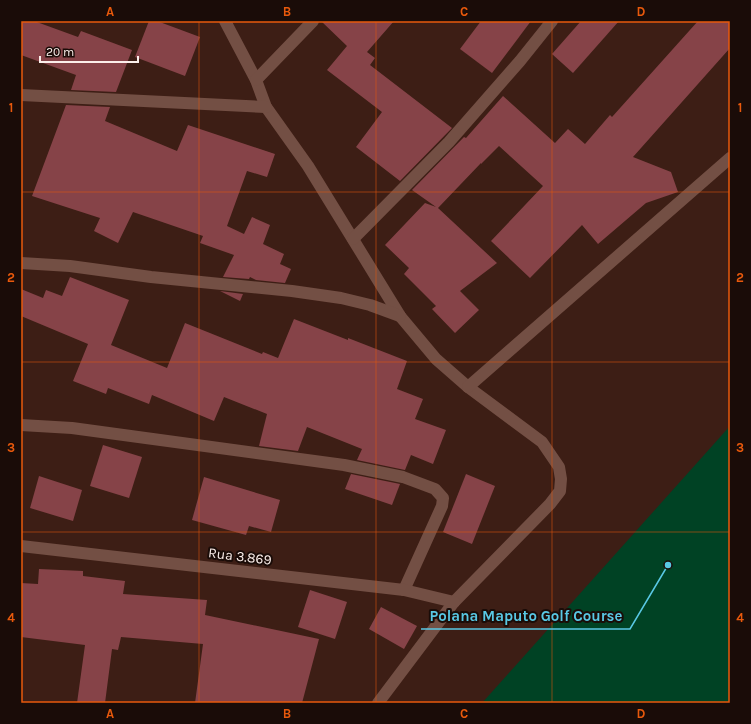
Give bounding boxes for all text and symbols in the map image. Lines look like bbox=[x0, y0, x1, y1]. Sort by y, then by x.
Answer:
text: A bbox=[106, 4, 114, 19]
text: B bbox=[283, 4, 291, 19]
text: C bbox=[460, 4, 468, 19]
text: D bbox=[637, 4, 646, 19]
scale bar bbox=[40, 38, 138, 64]
text: 20 m bbox=[46, 45, 74, 59]
text: 1 bbox=[9, 100, 13, 115]
text: 1 bbox=[738, 100, 742, 115]
text: 2 bbox=[7, 270, 15, 285]
text: 2 bbox=[736, 270, 744, 285]
text: 3 bbox=[7, 440, 15, 455]
text: 3 bbox=[736, 440, 744, 455]
street label: Rua 3.869 bbox=[207, 544, 273, 569]
callout: Polana Maputo Golf Course bbox=[421, 602, 630, 629]
text: Polana Maputo Golf Course bbox=[430, 607, 622, 625]
text: 4 bbox=[7, 610, 15, 625]
text: 4 bbox=[736, 610, 744, 625]
text: A bbox=[106, 706, 114, 721]
text: B bbox=[283, 706, 291, 721]
text: C bbox=[460, 706, 468, 721]
text: D bbox=[637, 706, 646, 721]

